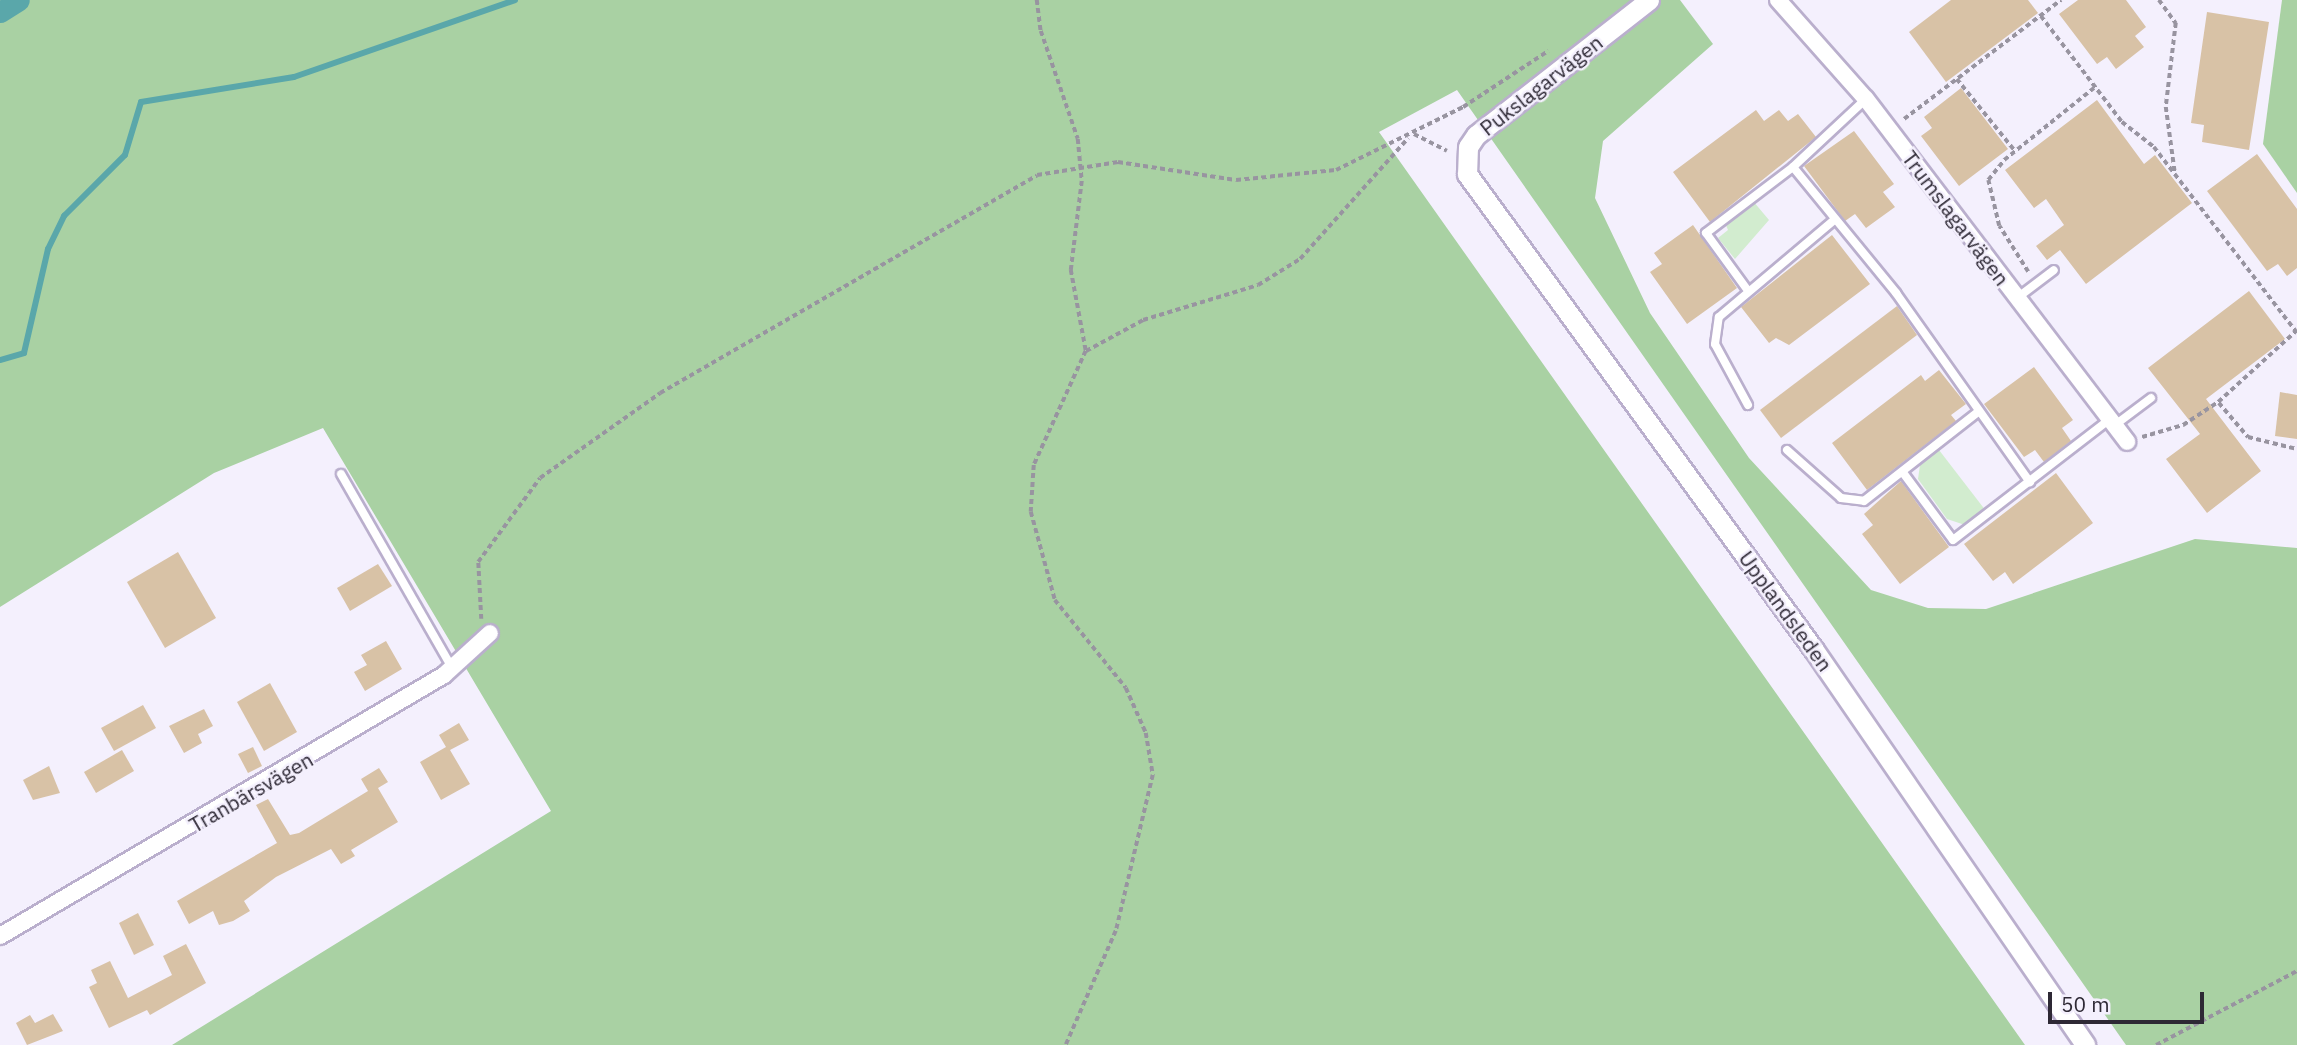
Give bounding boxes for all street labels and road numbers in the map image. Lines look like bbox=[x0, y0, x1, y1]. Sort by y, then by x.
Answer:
street label: Pukslagarvägen bbox=[1475, 29, 1607, 141]
street label: Trumslagarvägen bbox=[1897, 146, 2015, 290]
street label: Upplandsleden bbox=[1734, 546, 1838, 676]
street label: Tranbärsvägen bbox=[185, 746, 317, 838]

